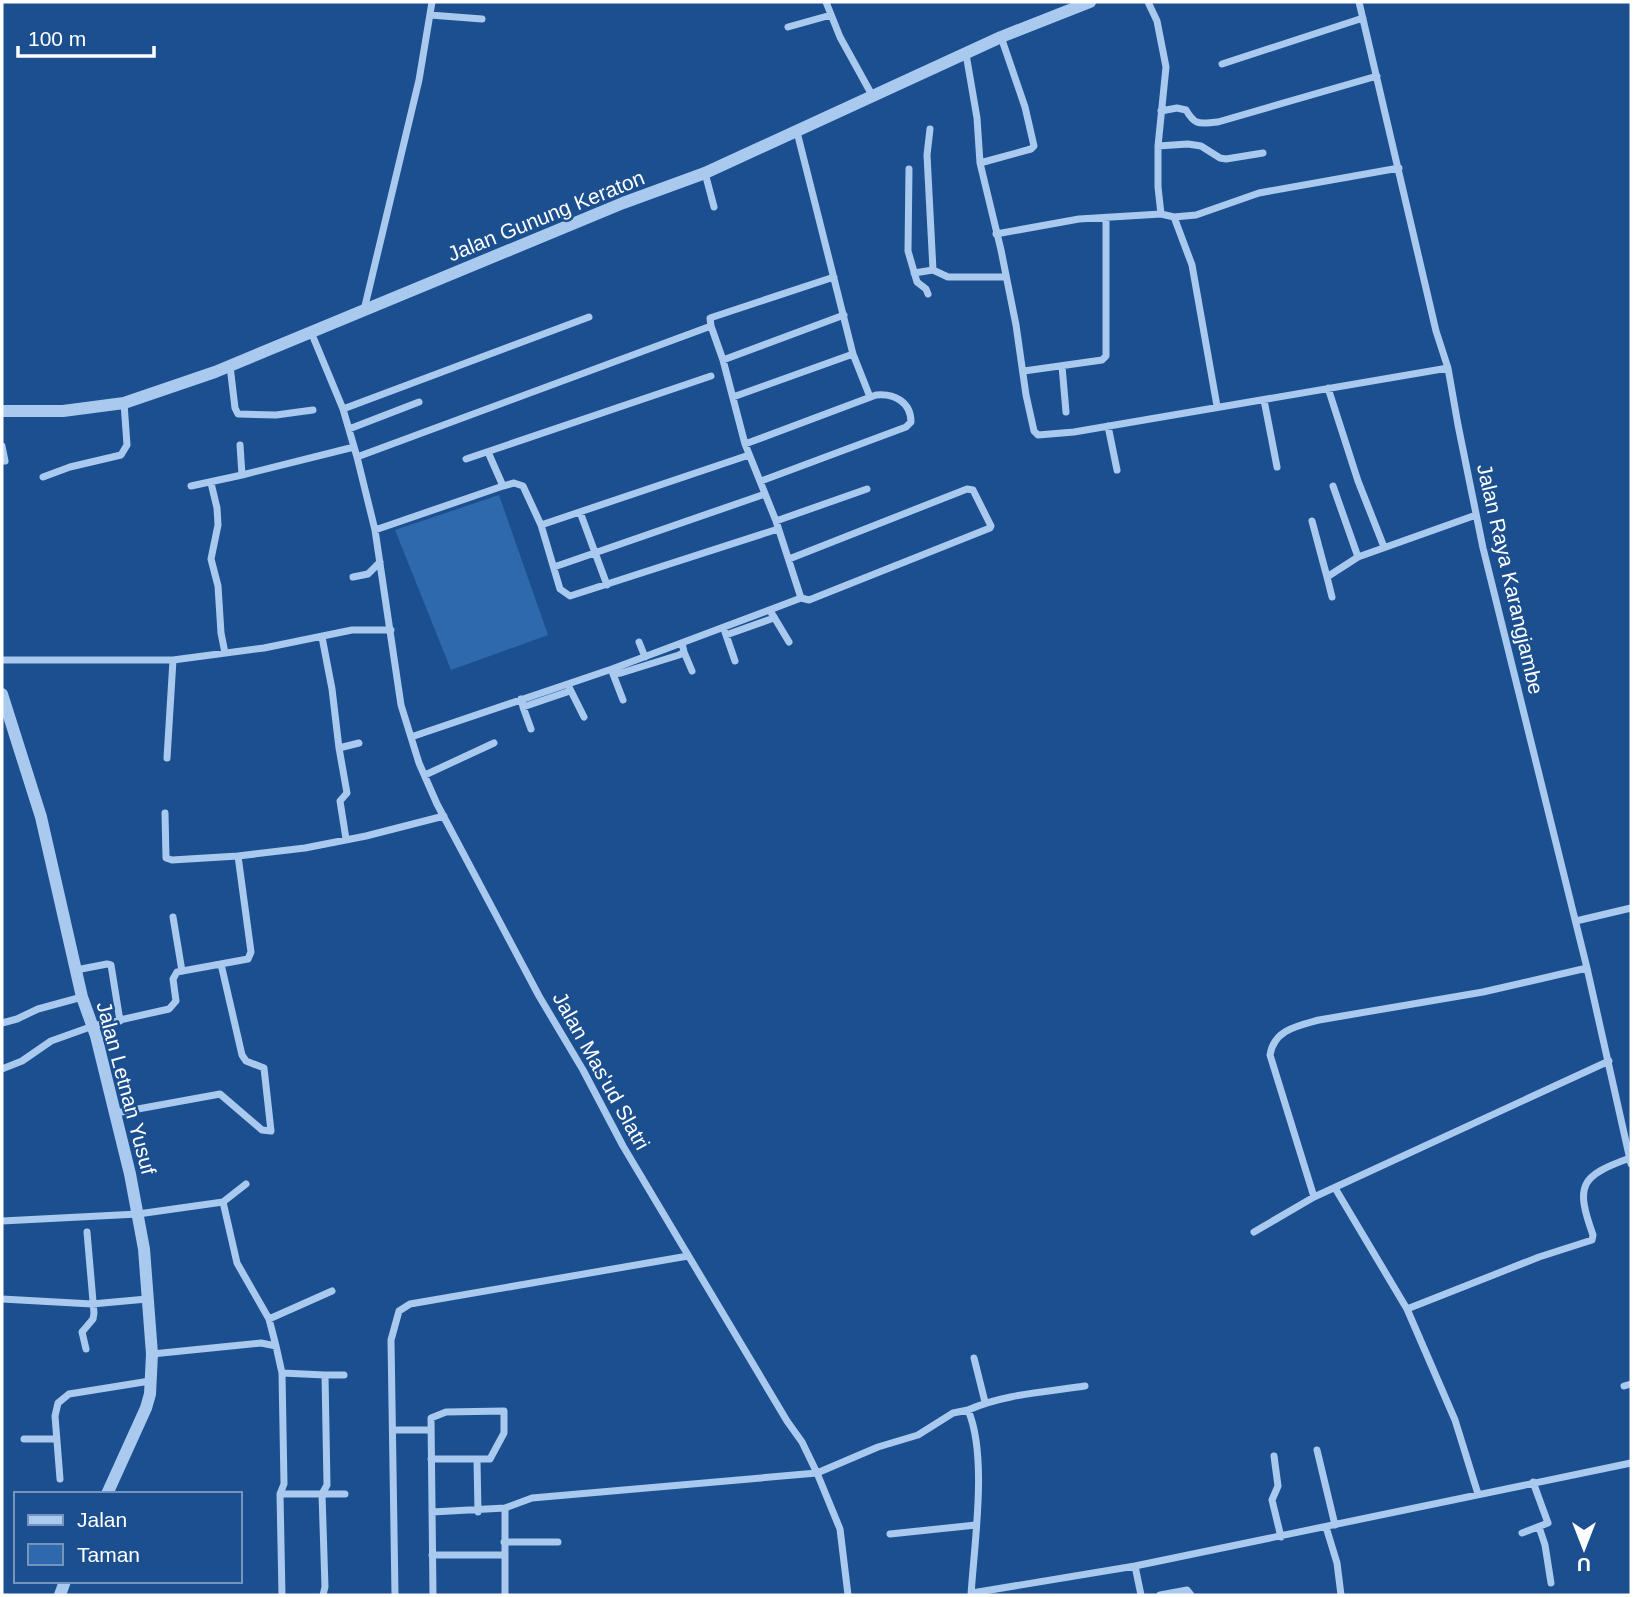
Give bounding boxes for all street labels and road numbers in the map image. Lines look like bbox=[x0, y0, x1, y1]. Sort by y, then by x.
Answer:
street label: Jalan Gunung Keraton bbox=[444, 166, 648, 266]
street label: Jalan Raya Karangjambe bbox=[1473, 461, 1548, 696]
street label: Jalan Mas'ud Slatri bbox=[549, 988, 654, 1154]
street label: Jalan Letnan Yusuf bbox=[92, 999, 161, 1177]

